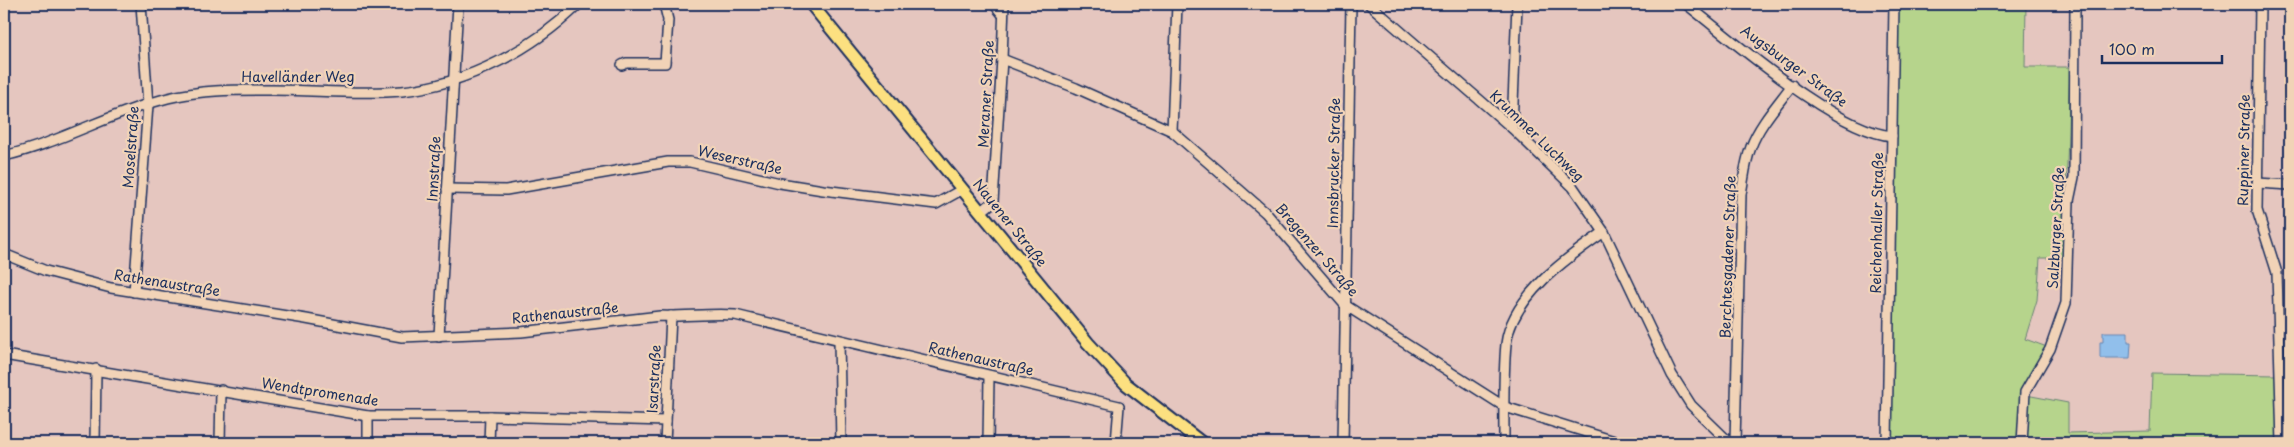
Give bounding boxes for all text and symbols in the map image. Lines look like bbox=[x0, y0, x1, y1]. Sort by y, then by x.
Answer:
street label: Augsburger Straße bbox=[1736, 20, 1852, 112]
scale bar bbox=[2102, 32, 2222, 64]
text: 100 m bbox=[2109, 37, 2155, 60]
street label: Meraner Straße bbox=[972, 40, 999, 148]
street label: Havelländer Weg bbox=[241, 66, 355, 87]
street label: Krummer Luchweg bbox=[1485, 85, 1589, 186]
street label: Ruppiner Straße bbox=[2232, 94, 2255, 206]
street label: Innsbrucker Straße bbox=[1322, 97, 1345, 229]
street label: Moselstraße bbox=[117, 105, 144, 189]
street label: Innstraße bbox=[421, 136, 446, 202]
street label: Weserstraße bbox=[696, 140, 784, 179]
street label: Reichenhaller Straße bbox=[1865, 152, 1888, 294]
street label: Salzburger Straße bbox=[2042, 166, 2069, 290]
street label: Nauener Straße bbox=[968, 174, 1052, 271]
street label: Berchtesgadener Straße bbox=[1714, 175, 1741, 339]
street label: Bregenzer Straße bbox=[1271, 199, 1364, 301]
street label: Rathenaustraße bbox=[112, 264, 222, 301]
street label: Rathenaustraße bbox=[510, 296, 619, 329]
street label: Rathenaustraße bbox=[926, 336, 1036, 381]
street label: Isarstraße bbox=[641, 344, 666, 414]
street label: Wendtpromenade bbox=[260, 372, 380, 411]

